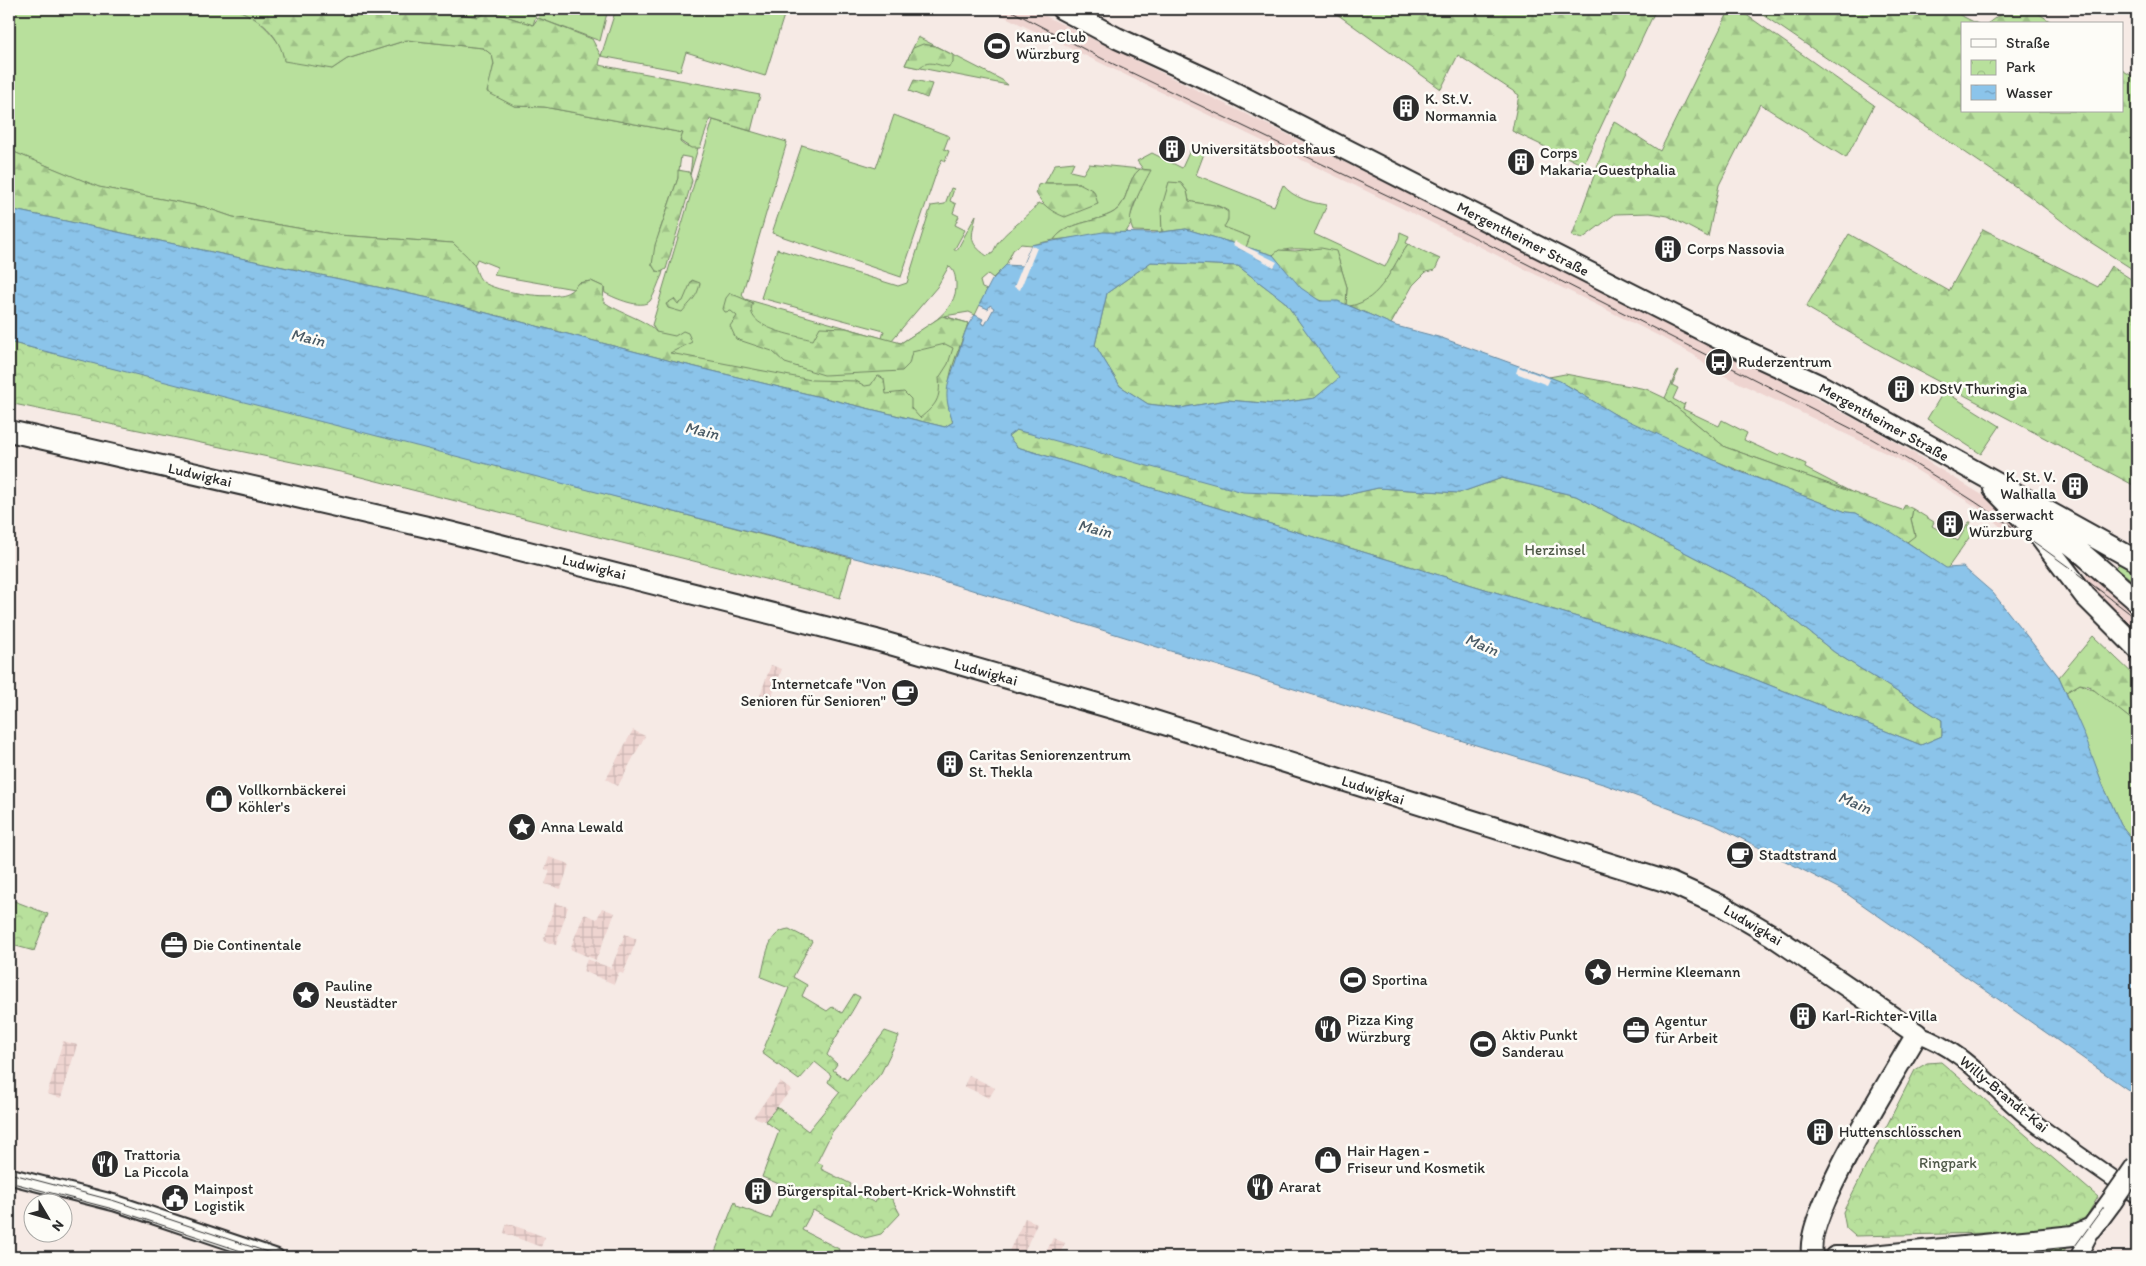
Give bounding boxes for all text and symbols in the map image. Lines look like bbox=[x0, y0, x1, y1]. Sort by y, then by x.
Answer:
legend bbox=[1961, 22, 2124, 112]
place label: Kanu-Club Würzburg bbox=[1016, 28, 1086, 63]
sports icon: Kanu-Club Würzburg bbox=[982, 31, 1012, 61]
text: Straße bbox=[2006, 34, 2050, 52]
text: Park bbox=[2006, 58, 2036, 76]
text: Wasser bbox=[2006, 84, 2053, 102]
place label: K. St.V. Normannia bbox=[1425, 90, 1497, 125]
building icon: K. St.V. Normannia bbox=[1391, 93, 1421, 123]
building icon: Universitätsbootshaus bbox=[1157, 134, 1187, 164]
place label: Universitätsbootshaus bbox=[1191, 140, 1336, 158]
place label: Corps Makaria-Guestphalia bbox=[1540, 144, 1676, 179]
building icon: Corps Makaria-Guestphalia bbox=[1506, 147, 1536, 177]
street label: Mergentheimer Straße bbox=[1454, 198, 1592, 280]
building icon: Corps Nassovia bbox=[1653, 234, 1683, 264]
place label: Corps Nassovia bbox=[1687, 240, 1785, 258]
water label: Main bbox=[289, 324, 327, 351]
bus stop icon: Ruderzentrum bbox=[1704, 347, 1734, 377]
place label: Ruderzentrum bbox=[1738, 353, 1832, 371]
building icon: KDStV Thuringia bbox=[1886, 374, 1916, 404]
street label: Mergentheimer Straße bbox=[1816, 379, 1952, 465]
place label: KDStV Thuringia bbox=[1920, 380, 2027, 398]
water label: Main bbox=[683, 417, 721, 444]
street label: Ludwigkai bbox=[166, 459, 234, 491]
place label: K. St. V. Walhalla bbox=[2000, 468, 2056, 503]
building icon: K. St. V. Walhalla bbox=[2060, 471, 2090, 501]
place label: Wasserwacht Würzburg bbox=[1969, 506, 2054, 541]
building icon: Wasserwacht Würzburg bbox=[1935, 509, 1965, 539]
water label: Main bbox=[1076, 515, 1114, 542]
park label: Herzinsel bbox=[1525, 541, 1586, 559]
street label: Ludwigkai bbox=[560, 550, 628, 584]
water label: Main bbox=[1462, 629, 1501, 660]
street label: Ludwigkai bbox=[952, 654, 1020, 690]
place label: Internetcafe "Von Senioren für Senioren" bbox=[741, 675, 886, 710]
cafe icon: Internetcafe "Von Senioren für Senioren" bbox=[890, 678, 920, 708]
place label: Caritas Seniorenzentrum St. Thekla bbox=[969, 746, 1131, 781]
building icon: Caritas Seniorenzentrum St. Thekla bbox=[935, 749, 965, 779]
street label: Ludwigkai bbox=[1339, 771, 1407, 809]
place label: Vollkornbäckerei Köhler's bbox=[238, 781, 346, 816]
shop icon: Vollkornbäckerei Köhler's bbox=[204, 784, 234, 814]
water label: Main bbox=[1835, 787, 1874, 818]
place icon: Anna Lewald bbox=[507, 812, 537, 842]
place label: Anna Lewald bbox=[541, 818, 623, 836]
cafe icon: Stadtstrand bbox=[1725, 840, 1755, 870]
place label: Stadtstrand bbox=[1759, 846, 1837, 864]
street label: Ludwigkai bbox=[1720, 901, 1786, 949]
office icon: Die Continentale bbox=[159, 930, 189, 960]
place label: Die Continentale bbox=[193, 936, 301, 954]
place icon: Hermine Kleemann bbox=[1583, 957, 1613, 987]
place label: Hermine Kleemann bbox=[1617, 963, 1741, 981]
sports icon: Sportina bbox=[1338, 965, 1368, 995]
place label: Sportina bbox=[1372, 971, 1428, 989]
place label: Pauline Neustädter bbox=[325, 977, 398, 1012]
place icon: Pauline Neustädter bbox=[291, 980, 321, 1010]
building icon: Karl-Richter-Villa bbox=[1788, 1001, 1818, 1031]
place label: Karl-Richter-Villa bbox=[1822, 1007, 1938, 1025]
place label: Pizza King Würzburg bbox=[1347, 1011, 1414, 1046]
place label: Agentur für Arbeit bbox=[1655, 1012, 1718, 1047]
restaurant icon: Pizza King Würzburg bbox=[1313, 1014, 1343, 1044]
office icon: Agentur für Arbeit bbox=[1621, 1015, 1651, 1045]
place label: Aktiv Punkt Sanderau bbox=[1502, 1026, 1578, 1061]
sports icon: Aktiv Punkt Sanderau bbox=[1468, 1029, 1498, 1059]
street label: Willy-Brandt-Kai bbox=[1956, 1052, 2052, 1136]
building icon: Huttenschlösschen bbox=[1805, 1117, 1835, 1147]
place label: Huttenschlösschen bbox=[1839, 1123, 1962, 1141]
place label: Hair Hagen - Friseur und Kosmetik bbox=[1347, 1142, 1485, 1177]
shop icon: Hair Hagen - Friseur und Kosmetik bbox=[1313, 1145, 1343, 1175]
place label: Trattoria La Piccola bbox=[124, 1146, 189, 1181]
restaurant icon: Trattoria La Piccola bbox=[90, 1149, 120, 1179]
park label: Ringpark bbox=[1919, 1154, 1977, 1172]
restaurant icon: Ararat bbox=[1245, 1172, 1275, 1202]
building icon: Bürgerspital-Robert-Krick-Wohnstift bbox=[743, 1176, 773, 1206]
place label: Ararat bbox=[1279, 1178, 1321, 1196]
place label: Mainpost Logistik bbox=[194, 1180, 254, 1215]
place label: Bürgerspital-Robert-Krick-Wohnstift bbox=[777, 1182, 1016, 1200]
public building icon: Mainpost Logistik bbox=[160, 1183, 190, 1213]
north arrow bbox=[22, 1194, 72, 1244]
text: N bbox=[48, 1217, 67, 1235]

